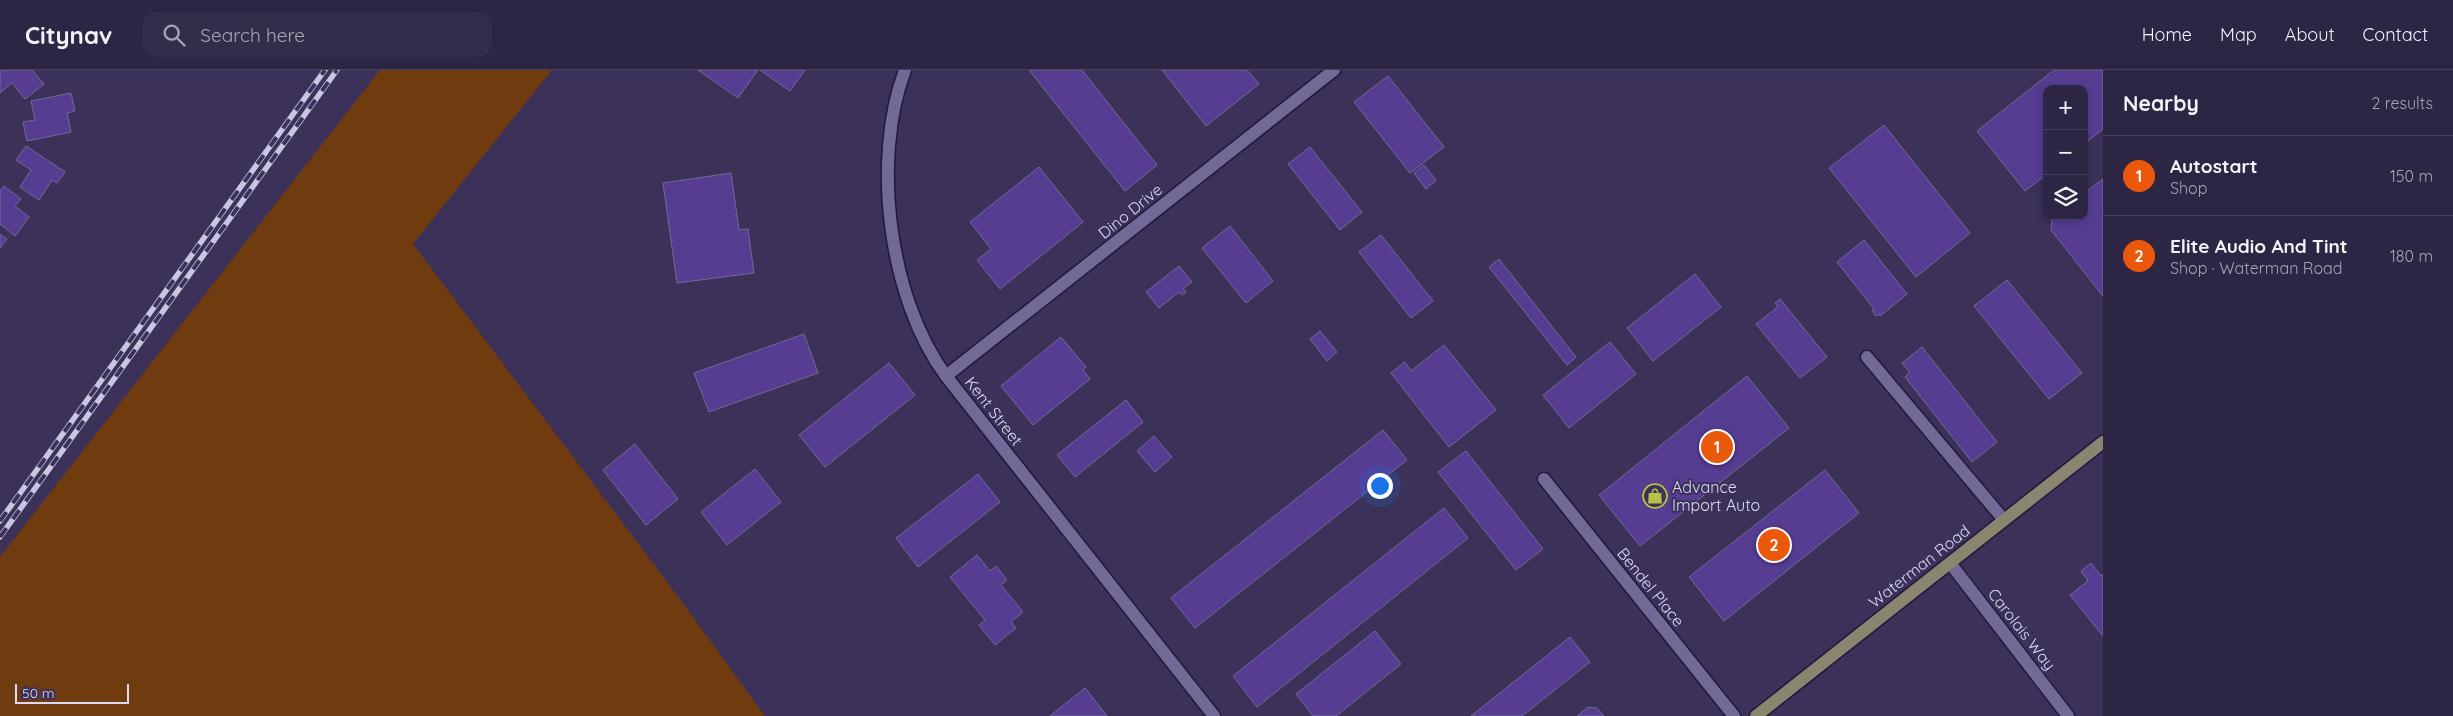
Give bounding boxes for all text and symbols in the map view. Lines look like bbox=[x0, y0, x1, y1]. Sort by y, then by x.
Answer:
search box bbox=[142, 12, 492, 57]
text: Citynav bbox=[25, 20, 112, 50]
icon: search bbox=[160, 21, 188, 49]
text: Search here bbox=[200, 23, 305, 47]
text: Home bbox=[2142, 23, 2192, 46]
text: Map bbox=[2220, 23, 2257, 46]
text: About bbox=[2285, 23, 2335, 46]
text: Contact bbox=[2363, 23, 2428, 46]
map controls bbox=[2043, 85, 2088, 220]
button: + bbox=[2043, 85, 2088, 130]
text: Nearby bbox=[2123, 90, 2199, 116]
text: 2 results bbox=[2371, 93, 2433, 113]
button: − bbox=[2043, 130, 2088, 175]
text: Autostart bbox=[2170, 154, 2258, 178]
text: 1 bbox=[2136, 166, 2142, 186]
text: 150 m bbox=[2390, 166, 2433, 186]
button: layers bbox=[2043, 175, 2088, 220]
text: Shop bbox=[2170, 178, 2207, 198]
street label: Dino Drive bbox=[1094, 179, 1166, 243]
text: Elite Audio And Tint bbox=[2170, 234, 2348, 258]
text: 2 bbox=[2134, 246, 2144, 266]
text: 180 m bbox=[2390, 246, 2433, 266]
text: Shop · Waterman Road bbox=[2170, 258, 2342, 278]
street label: Kent Street bbox=[961, 372, 1027, 450]
pin: 1 bbox=[1701, 428, 1733, 466]
your location bbox=[1367, 473, 1393, 499]
place label: Advance Import Auto bbox=[1672, 477, 1760, 515]
shop icon: Advance Import Auto bbox=[1642, 483, 1668, 509]
street label: Waterman Road bbox=[1864, 520, 1974, 612]
pin: 2 bbox=[1758, 526, 1790, 564]
street label: Bendel Place bbox=[1613, 544, 1689, 630]
street label: Carolais Way bbox=[1984, 584, 2060, 674]
scale bar bbox=[15, 681, 129, 704]
text: 50 m bbox=[22, 684, 55, 702]

